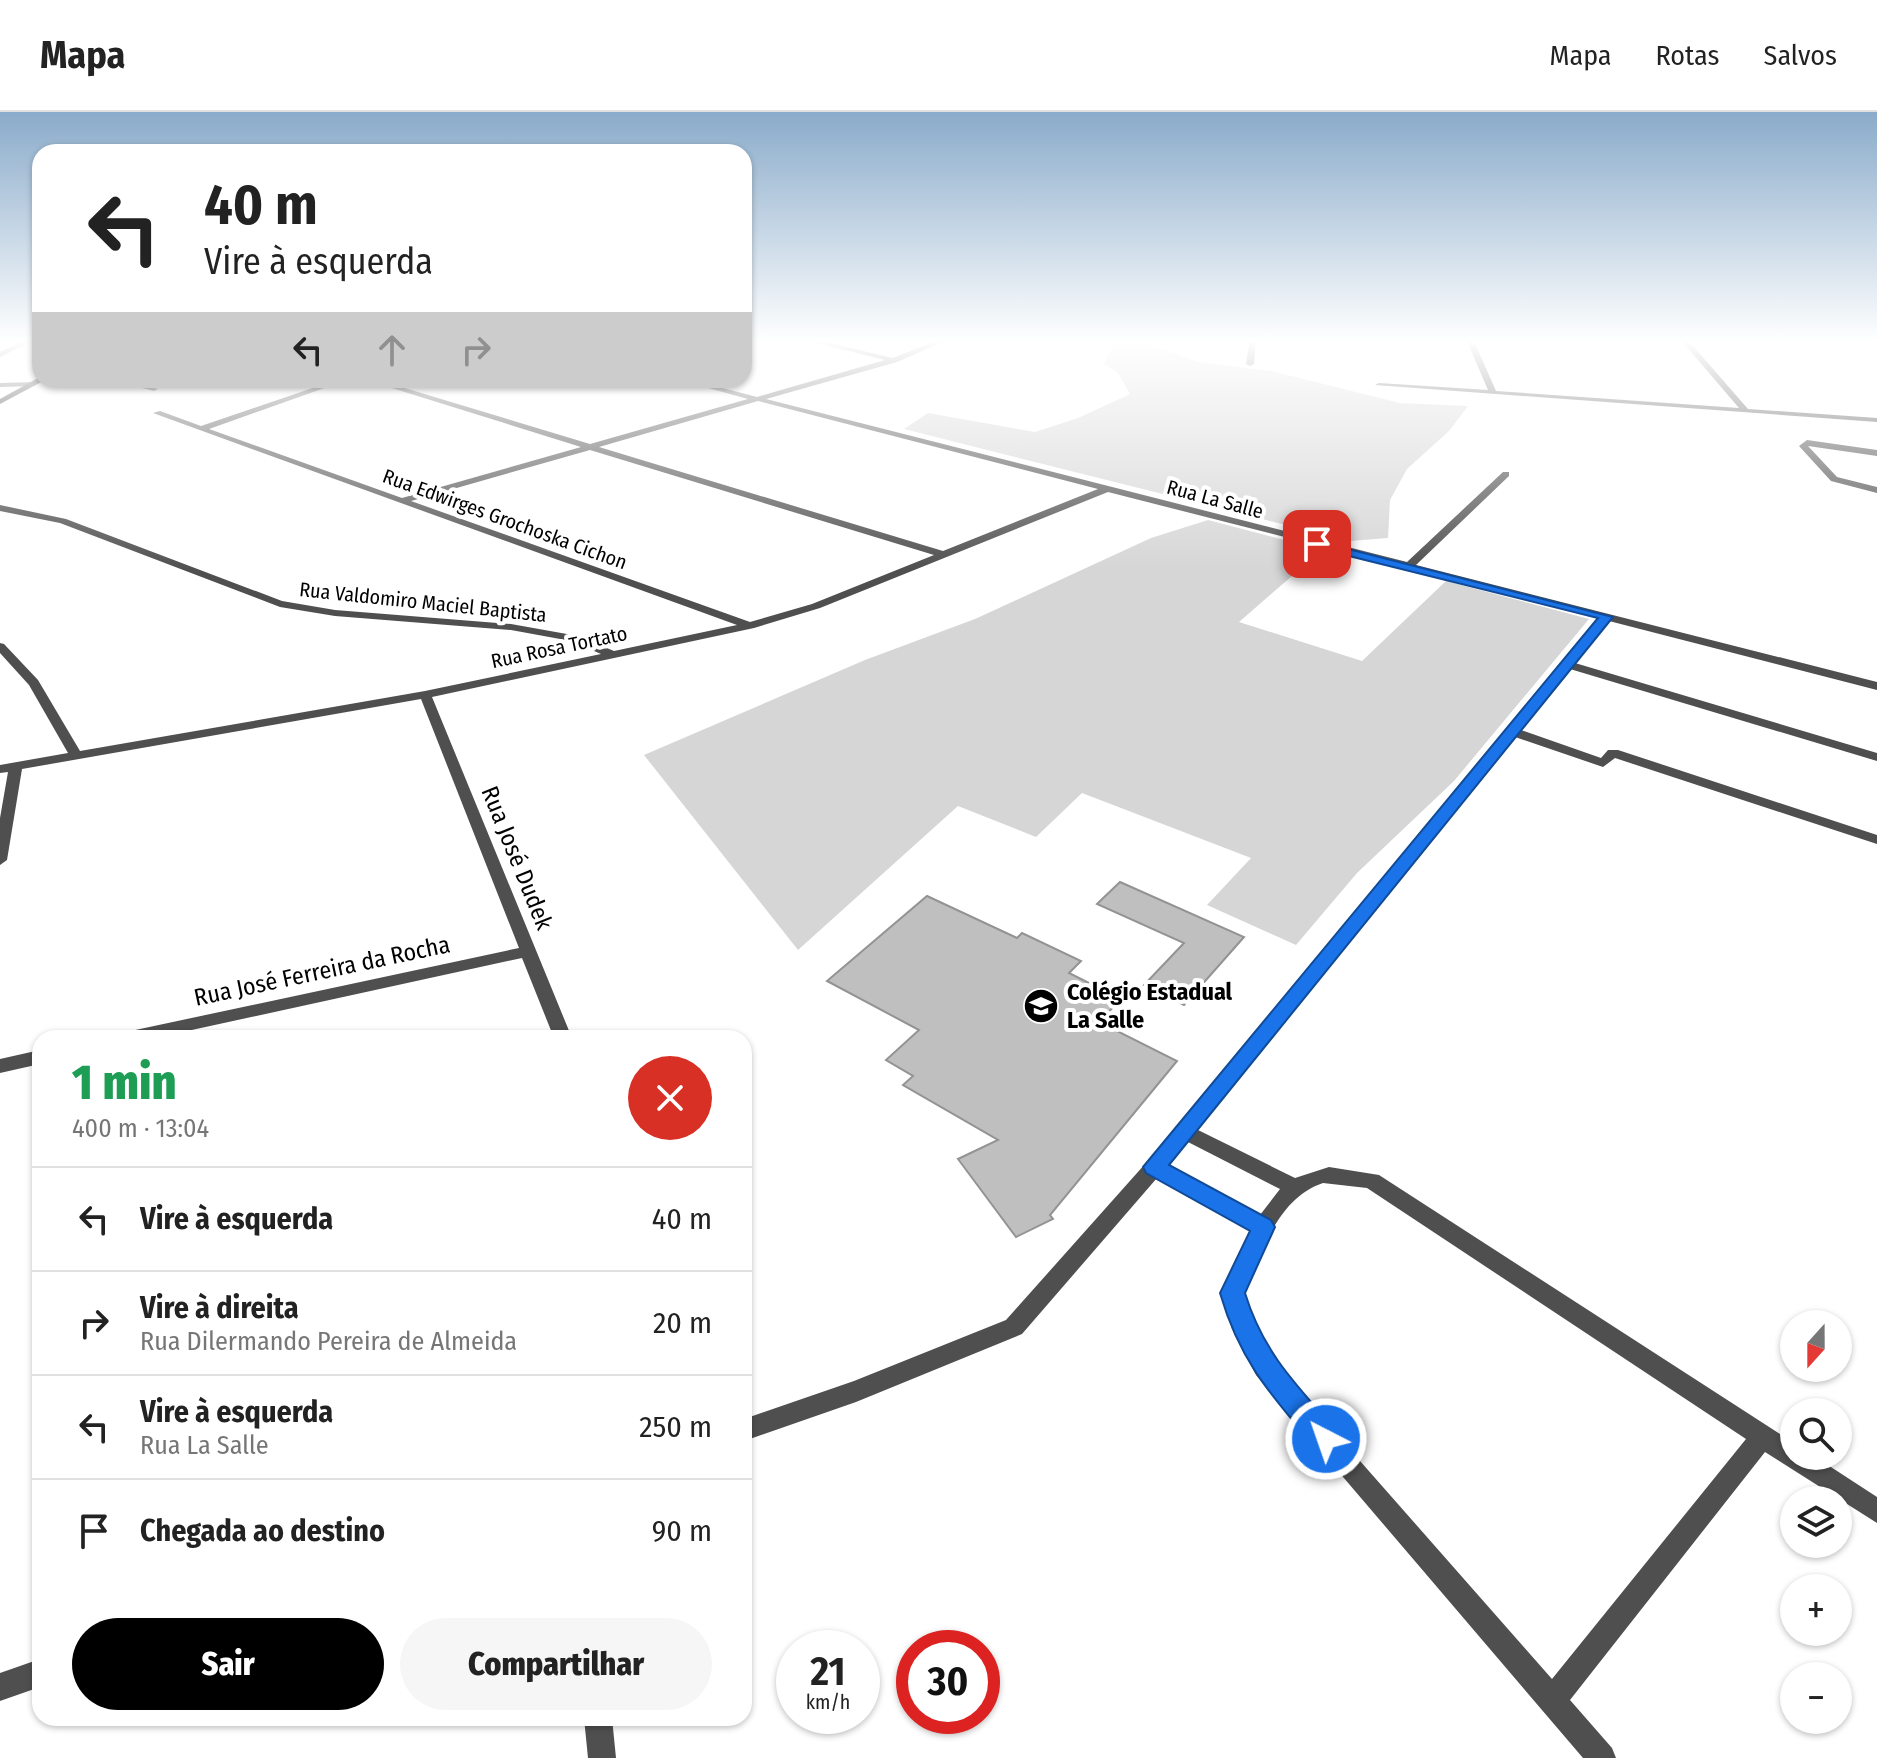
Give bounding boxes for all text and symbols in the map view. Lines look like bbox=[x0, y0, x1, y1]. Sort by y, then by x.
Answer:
text: Mapa bbox=[40, 32, 125, 78]
text: Mapa bbox=[1550, 39, 1612, 72]
text: Rotas bbox=[1656, 39, 1720, 72]
text: Salvos bbox=[1764, 39, 1837, 72]
text: 40 m bbox=[204, 172, 318, 239]
icon: left bbox=[72, 176, 176, 280]
text: Vire à esquerda bbox=[204, 240, 433, 284]
icon: left bbox=[286, 328, 330, 372]
icon: ahead bbox=[370, 328, 414, 372]
icon: right bbox=[454, 328, 498, 372]
street label: Rua Edwirges Grochoska Cichon bbox=[380, 464, 630, 574]
street label: Rua La Salle bbox=[1164, 475, 1266, 523]
pin bbox=[1283, 510, 1351, 578]
icon: arrive bbox=[1295, 522, 1339, 566]
street label: Rua Valdomiro Maciel Baptista bbox=[298, 577, 548, 627]
street label: Rua Rosa Tortato bbox=[489, 621, 629, 673]
street label: Rua José Dudek bbox=[475, 782, 559, 935]
street label: Rua José Ferreira da Rocha bbox=[192, 930, 452, 1012]
place label: Colégio Estadual La Salle bbox=[1067, 978, 1233, 1034]
school or university icon: Colégio Estadual La Salle bbox=[1022, 987, 1060, 1025]
text: 1 min bbox=[72, 1054, 176, 1112]
button: close bbox=[628, 1056, 712, 1140]
text: 400 m · 13:04 bbox=[72, 1113, 209, 1144]
icon: left bbox=[72, 1197, 116, 1241]
text: Vire à esquerda bbox=[140, 1201, 333, 1237]
text: 40 m bbox=[652, 1201, 712, 1237]
text: Vire à direita bbox=[140, 1290, 299, 1326]
icon: right bbox=[72, 1301, 116, 1345]
text: 20 m bbox=[653, 1305, 712, 1341]
north arrow bbox=[1780, 1310, 1852, 1382]
map controls bbox=[1780, 1310, 1852, 1734]
text: Rua Dilermando Pereira de Almeida bbox=[140, 1326, 517, 1357]
text: Vire à esquerda bbox=[140, 1394, 333, 1430]
position arrow bbox=[1284, 1397, 1368, 1481]
button: search bbox=[1780, 1398, 1852, 1470]
icon: left bbox=[72, 1405, 116, 1449]
text: 250 m bbox=[639, 1409, 712, 1445]
text: Rua La Salle bbox=[140, 1430, 269, 1461]
button: layers bbox=[1780, 1486, 1852, 1558]
icon: arrive bbox=[72, 1509, 116, 1553]
text: Chegada ao destino bbox=[140, 1513, 385, 1549]
text: 90 m bbox=[652, 1513, 712, 1549]
button: + bbox=[1780, 1574, 1852, 1646]
button: Sair bbox=[72, 1618, 384, 1710]
button: Compartilhar bbox=[400, 1618, 712, 1710]
speed limit sign: 30 bbox=[896, 1630, 1000, 1734]
text: 21 bbox=[811, 1648, 845, 1696]
button: − bbox=[1780, 1662, 1852, 1734]
text: km/h bbox=[806, 1690, 850, 1714]

